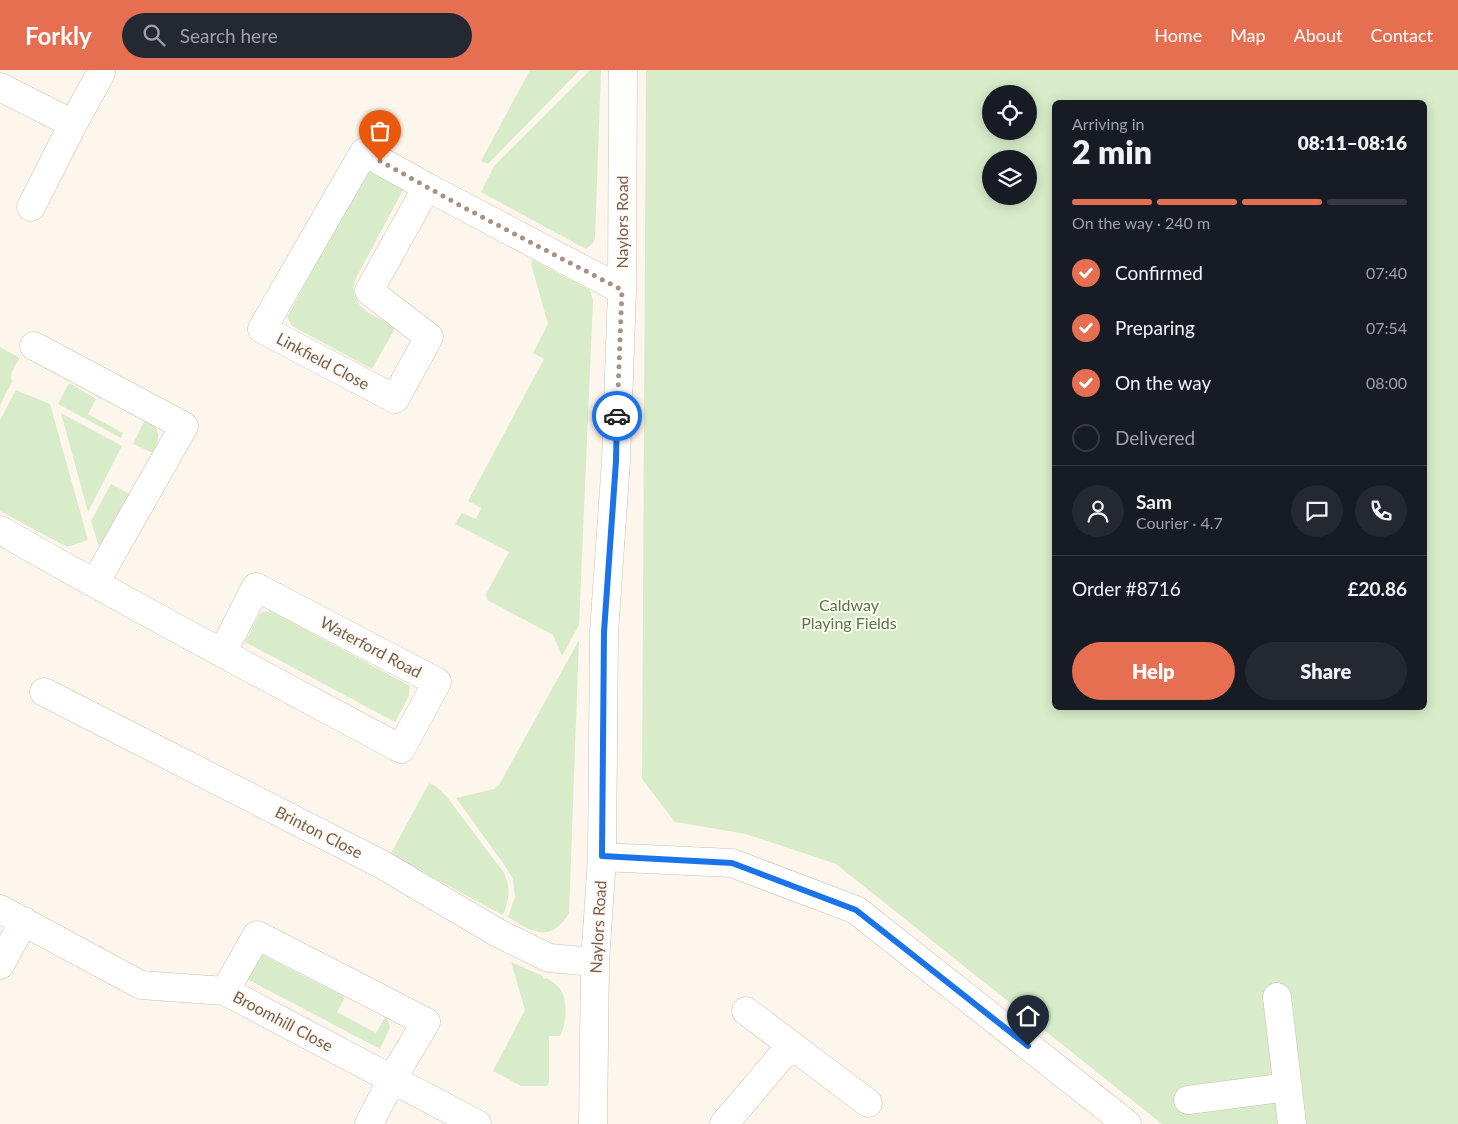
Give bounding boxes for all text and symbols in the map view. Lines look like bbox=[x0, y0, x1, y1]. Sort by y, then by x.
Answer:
search box bbox=[122, 13, 472, 58]
text: Forkly bbox=[25, 21, 92, 50]
icon: search bbox=[140, 21, 168, 49]
text: Search here bbox=[180, 24, 278, 47]
text: Home bbox=[1154, 24, 1202, 46]
text: Map bbox=[1230, 24, 1266, 46]
text: About bbox=[1294, 24, 1343, 46]
text: Contact bbox=[1371, 24, 1433, 46]
map controls bbox=[982, 85, 1037, 205]
button: locate bbox=[982, 85, 1037, 140]
pin bbox=[359, 110, 401, 161]
text: Arriving in bbox=[1072, 114, 1145, 133]
icon: bag bbox=[366, 117, 394, 145]
text: 08:11–08:16 bbox=[1298, 131, 1407, 154]
text: 2 min bbox=[1072, 132, 1152, 171]
button: layers bbox=[982, 150, 1037, 205]
street label: Naylors Road bbox=[612, 175, 631, 269]
text: On the way · 240 m bbox=[1072, 213, 1210, 232]
icon: check bbox=[1072, 259, 1100, 287]
text: Confirmed bbox=[1115, 261, 1203, 284]
text: 07:40 bbox=[1366, 263, 1407, 282]
icon: check bbox=[1072, 314, 1100, 342]
text: Preparing bbox=[1115, 316, 1195, 339]
text: 07:54 bbox=[1366, 318, 1407, 337]
street label: Linkfield Close bbox=[274, 328, 373, 393]
icon: check bbox=[1072, 369, 1100, 397]
text: On the way bbox=[1115, 371, 1211, 394]
text: 08:00 bbox=[1366, 373, 1407, 392]
courier bbox=[592, 391, 642, 441]
icon: car bbox=[603, 402, 631, 430]
text: Delivered bbox=[1115, 426, 1195, 449]
button: person bbox=[1072, 485, 1124, 537]
button: chat bbox=[1291, 485, 1343, 537]
button: phone bbox=[1355, 485, 1407, 537]
text: Sam bbox=[1136, 490, 1172, 513]
text: Courier · 4.7 bbox=[1136, 513, 1223, 532]
text: Order #8716 bbox=[1072, 577, 1181, 600]
text: £20.86 bbox=[1347, 577, 1407, 600]
park label: Caldway Playing Fields bbox=[801, 595, 897, 632]
street label: Waterford Road bbox=[317, 612, 425, 681]
button: Help bbox=[1072, 642, 1235, 700]
button: Share bbox=[1245, 642, 1407, 700]
street label: Brinton Close bbox=[272, 801, 366, 862]
street label: Naylors Road bbox=[586, 880, 609, 974]
street label: Broomhill Close bbox=[230, 986, 336, 1055]
pin bbox=[1007, 995, 1049, 1046]
icon: home bbox=[1014, 1002, 1042, 1030]

